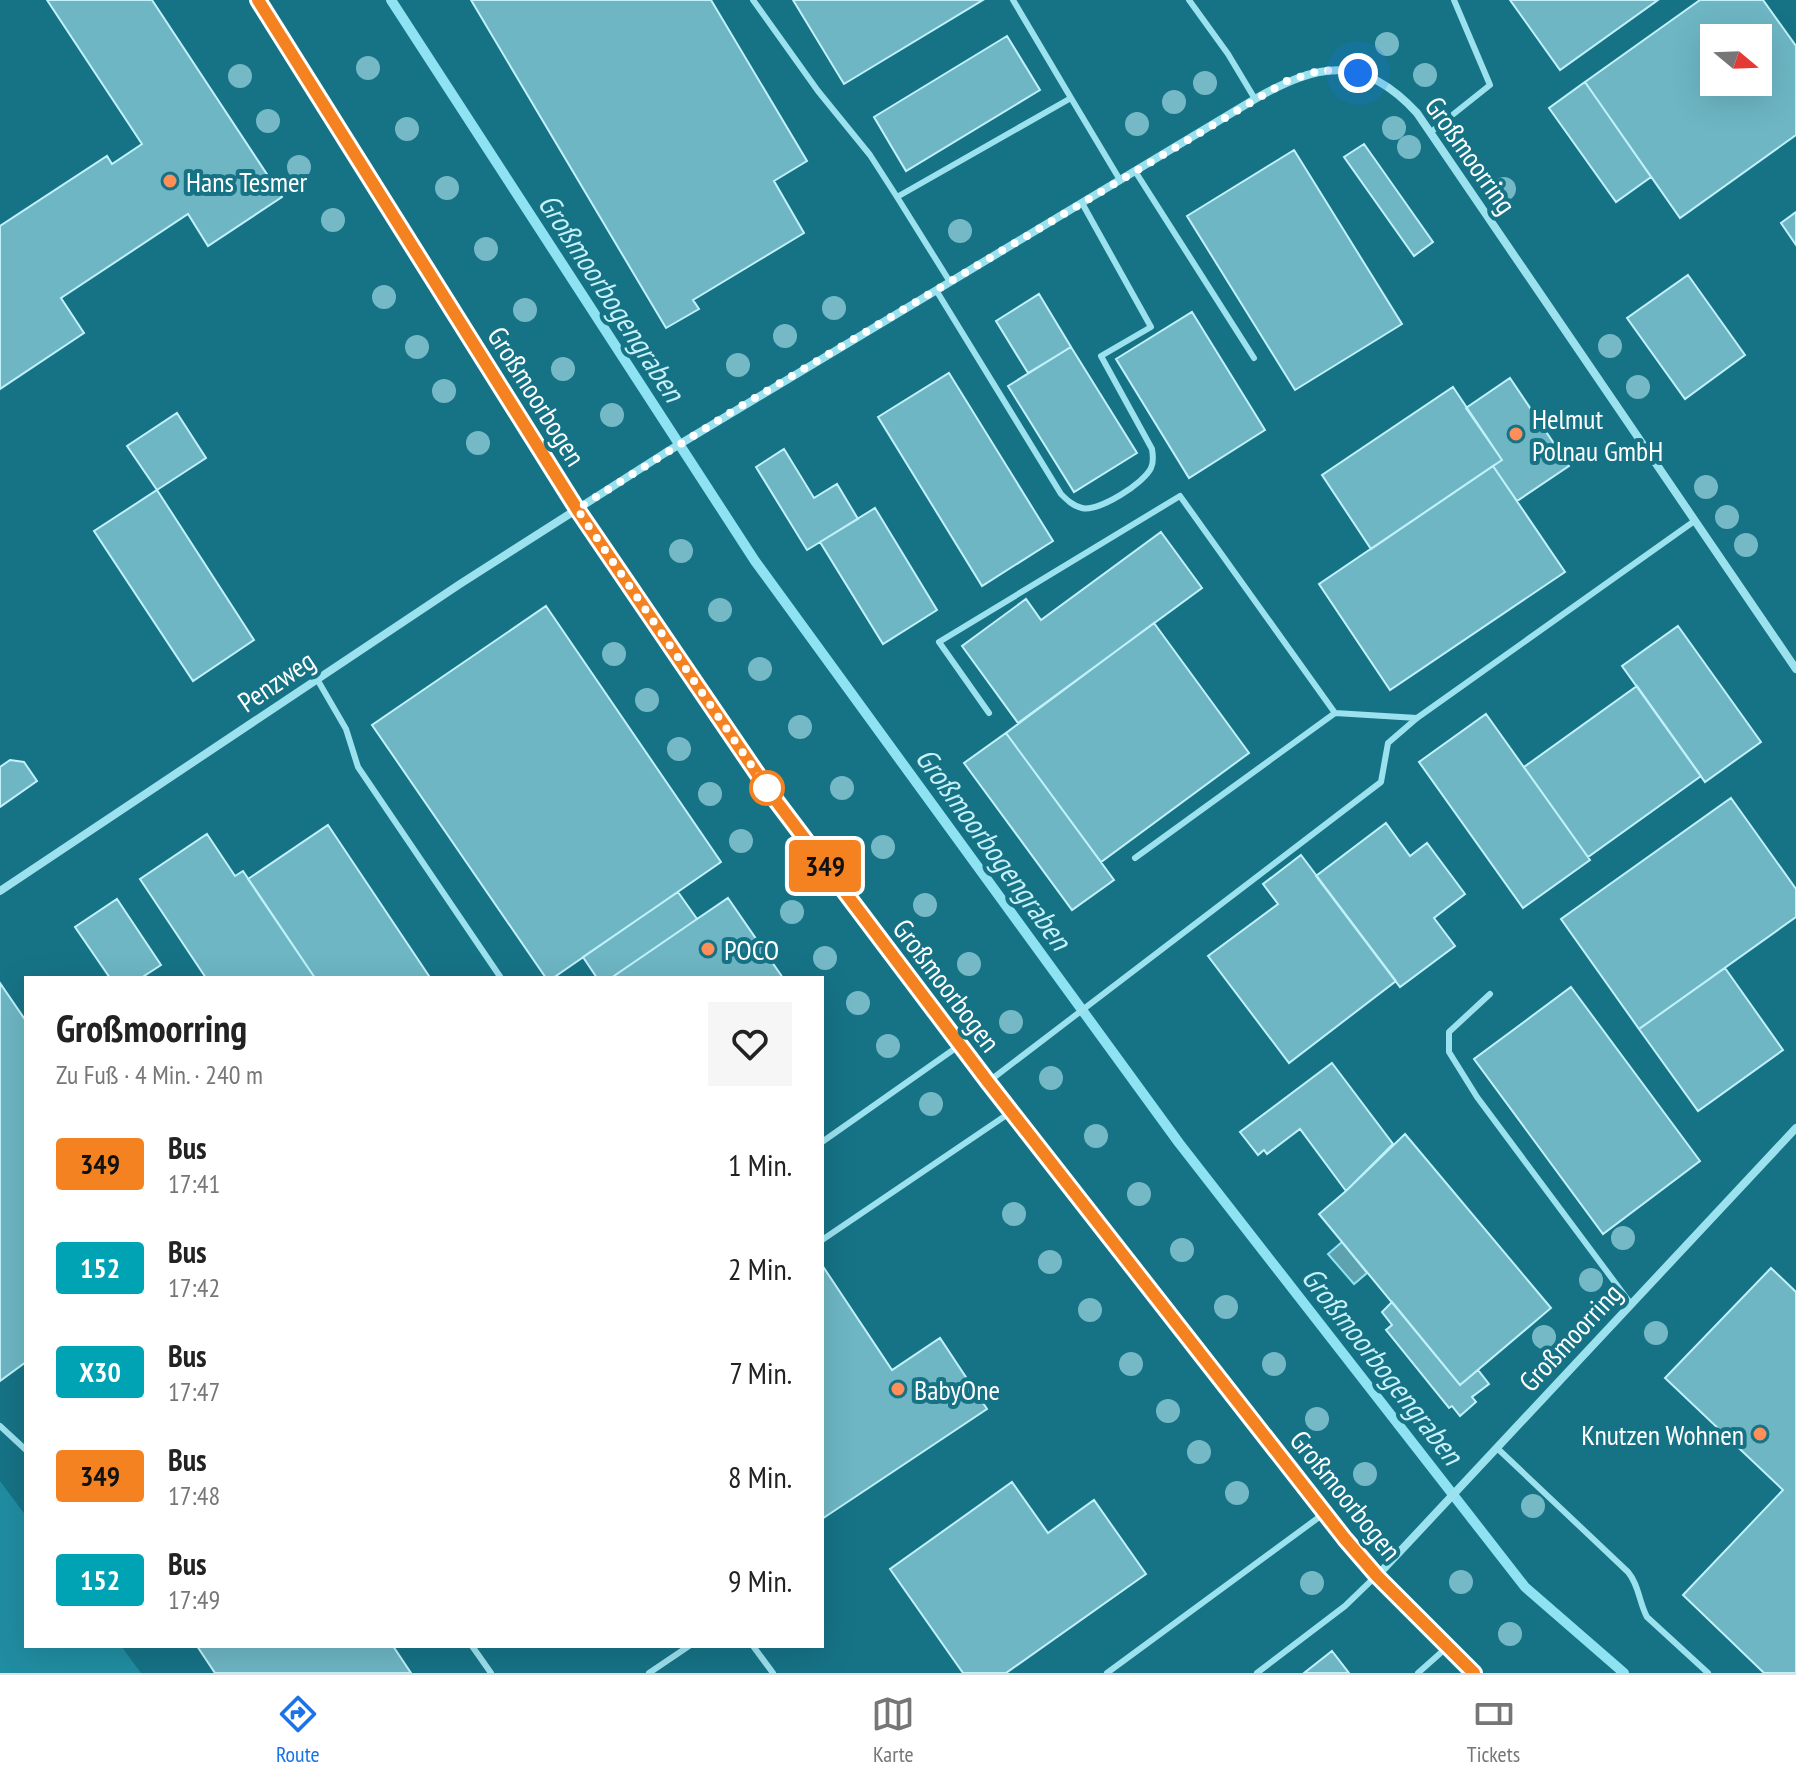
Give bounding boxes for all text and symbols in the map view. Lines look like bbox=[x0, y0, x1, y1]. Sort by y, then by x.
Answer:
north arrow bbox=[1700, 24, 1772, 96]
map controls bbox=[1700, 24, 1772, 96]
your location bbox=[1338, 53, 1378, 93]
street label: Großmoorring bbox=[1417, 89, 1525, 221]
place label: Hans Tesmer bbox=[186, 163, 308, 200]
marker: Hans Tesmer bbox=[161, 172, 179, 190]
water label: Großmoorbogengraben bbox=[531, 186, 693, 408]
street label: Großmoorbogen bbox=[481, 320, 593, 472]
place label: Helmut Polnau GmbH bbox=[1532, 400, 1663, 469]
marker: Helmut Polnau GmbH bbox=[1507, 425, 1525, 443]
street label: Penzweg bbox=[230, 642, 322, 720]
water label: Großmoorbogengraben bbox=[908, 739, 1082, 958]
unlabelled marker bbox=[750, 771, 784, 805]
line badge: 349 bbox=[779, 840, 871, 892]
text: 349 bbox=[805, 847, 845, 884]
street label: Großmoorbogen bbox=[885, 911, 1009, 1059]
place label: POCO bbox=[724, 931, 779, 968]
marker: POCO bbox=[699, 940, 717, 958]
button: heart bbox=[708, 1002, 792, 1086]
text: Großmoorring bbox=[56, 1003, 247, 1052]
text: Zu Fuß · 4 Min. · 240 m bbox=[56, 1058, 263, 1091]
text: Bus bbox=[168, 1128, 207, 1167]
text: 349 bbox=[80, 1145, 120, 1182]
text: 1 Min. bbox=[728, 1145, 792, 1184]
text: 17:41 bbox=[168, 1167, 220, 1200]
text: Bus bbox=[168, 1232, 207, 1271]
text: 152 bbox=[80, 1249, 120, 1286]
text: 2 Min. bbox=[728, 1249, 792, 1288]
water label: Großmoorbogengraben bbox=[1294, 1258, 1474, 1473]
text: 17:42 bbox=[168, 1271, 220, 1304]
street label: Großmoorring bbox=[1510, 1275, 1630, 1399]
text: Bus bbox=[168, 1336, 207, 1375]
text: X30 bbox=[79, 1353, 121, 1390]
text: 7 Min. bbox=[729, 1353, 792, 1392]
place label: BabyOne bbox=[914, 1371, 1000, 1408]
text: 17:47 bbox=[168, 1375, 220, 1408]
marker: BabyOne bbox=[889, 1380, 907, 1398]
place label: Knutzen Wohnen bbox=[1581, 1416, 1744, 1453]
street label: Großmoorbogen bbox=[1282, 1422, 1410, 1568]
marker: Knutzen Wohnen bbox=[1751, 1425, 1769, 1443]
text: Bus bbox=[168, 1440, 207, 1479]
text: 349 bbox=[80, 1457, 120, 1494]
text: 8 Min. bbox=[728, 1457, 792, 1496]
text: 17:48 bbox=[168, 1479, 220, 1512]
text: Bus bbox=[168, 1544, 207, 1583]
text: 152 bbox=[80, 1561, 120, 1598]
text: 9 Min. bbox=[728, 1561, 792, 1600]
text: 17:49 bbox=[168, 1583, 220, 1616]
tab: Route bbox=[276, 1692, 320, 1768]
tab: Karte bbox=[871, 1692, 915, 1768]
tab: Tickets bbox=[1467, 1692, 1520, 1768]

